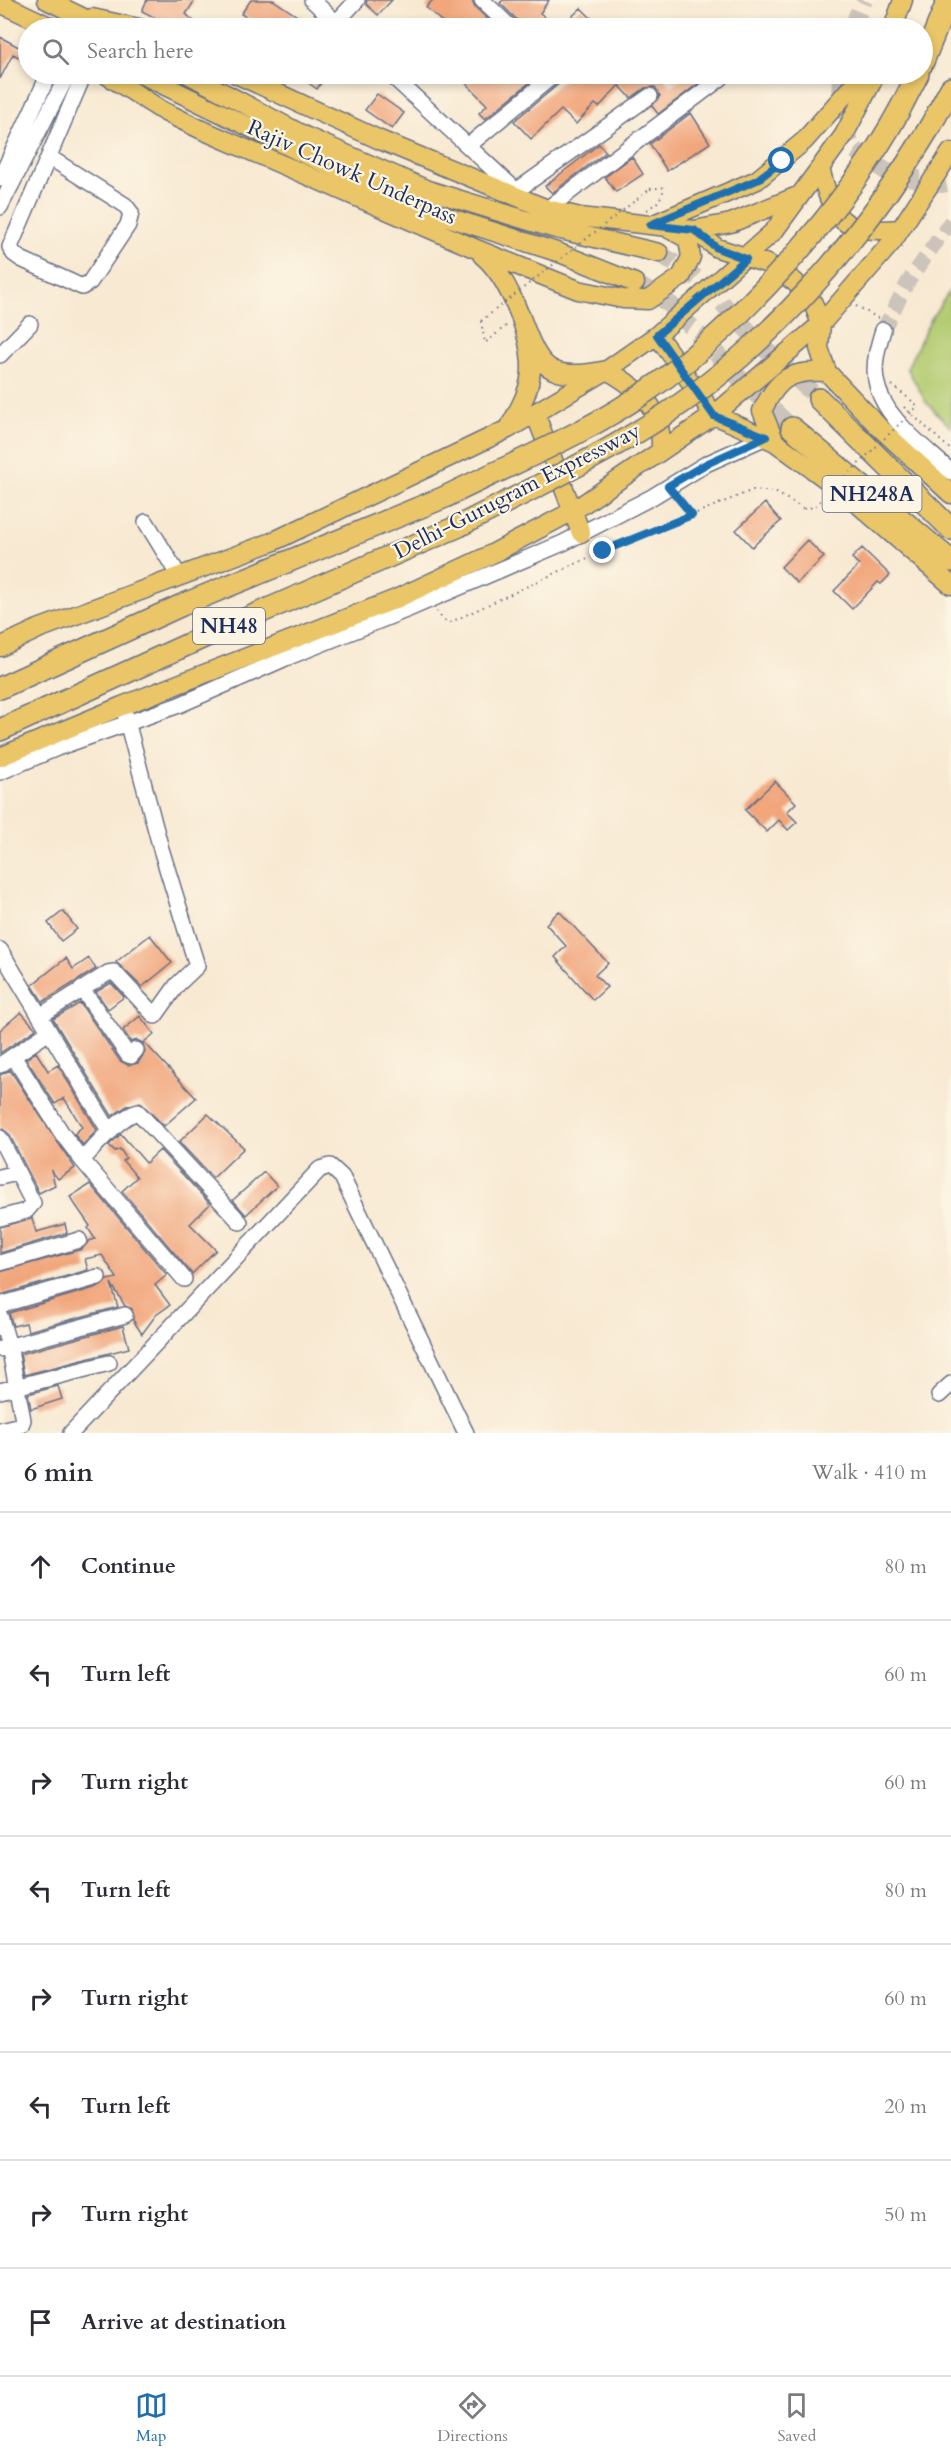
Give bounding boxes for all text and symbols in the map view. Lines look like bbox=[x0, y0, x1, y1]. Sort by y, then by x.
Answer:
search box bbox=[18, 18, 933, 84]
icon: search bbox=[39, 35, 72, 68]
text: Search here bbox=[87, 36, 194, 66]
street label: Rajiv Chowk Underpass bbox=[242, 112, 462, 232]
route start bbox=[768, 147, 794, 173]
street label: Delhi-Gurugram Expressway bbox=[388, 415, 646, 566]
road number: NH248A bbox=[822, 476, 922, 512]
route end bbox=[589, 537, 615, 563]
road number: NH48 bbox=[193, 608, 265, 644]
text: 6 min bbox=[24, 1455, 93, 1490]
text: Walk · 410 m bbox=[812, 1459, 927, 1486]
icon: ahead bbox=[24, 1550, 57, 1583]
text: Continue bbox=[81, 1551, 176, 1581]
text: 80 m bbox=[884, 1553, 927, 1580]
icon: left bbox=[24, 1658, 57, 1691]
text: Turn left bbox=[81, 1659, 170, 1689]
text: 60 m bbox=[884, 1661, 927, 1688]
icon: right bbox=[24, 1766, 57, 1799]
text: Turn right bbox=[81, 1767, 188, 1797]
text: 60 m bbox=[884, 1769, 927, 1796]
icon: left bbox=[24, 1874, 57, 1907]
text: Turn left bbox=[81, 1875, 170, 1905]
text: 80 m bbox=[884, 1877, 927, 1904]
icon: right bbox=[24, 1982, 57, 2015]
text: Turn right bbox=[81, 1983, 188, 2013]
text: 60 m bbox=[884, 1985, 927, 2012]
icon: left bbox=[24, 2090, 57, 2123]
text: Turn left bbox=[81, 2091, 170, 2121]
text: 20 m bbox=[884, 2093, 927, 2120]
icon: right bbox=[24, 2198, 57, 2231]
text: Turn right bbox=[81, 2199, 188, 2229]
text: 50 m bbox=[884, 2201, 927, 2228]
icon: arrive bbox=[24, 2306, 57, 2339]
text: Arrive at destination bbox=[81, 2307, 286, 2337]
tab: Map bbox=[135, 2389, 168, 2447]
tab: Directions bbox=[437, 2389, 508, 2447]
tab: Saved bbox=[777, 2389, 816, 2447]

